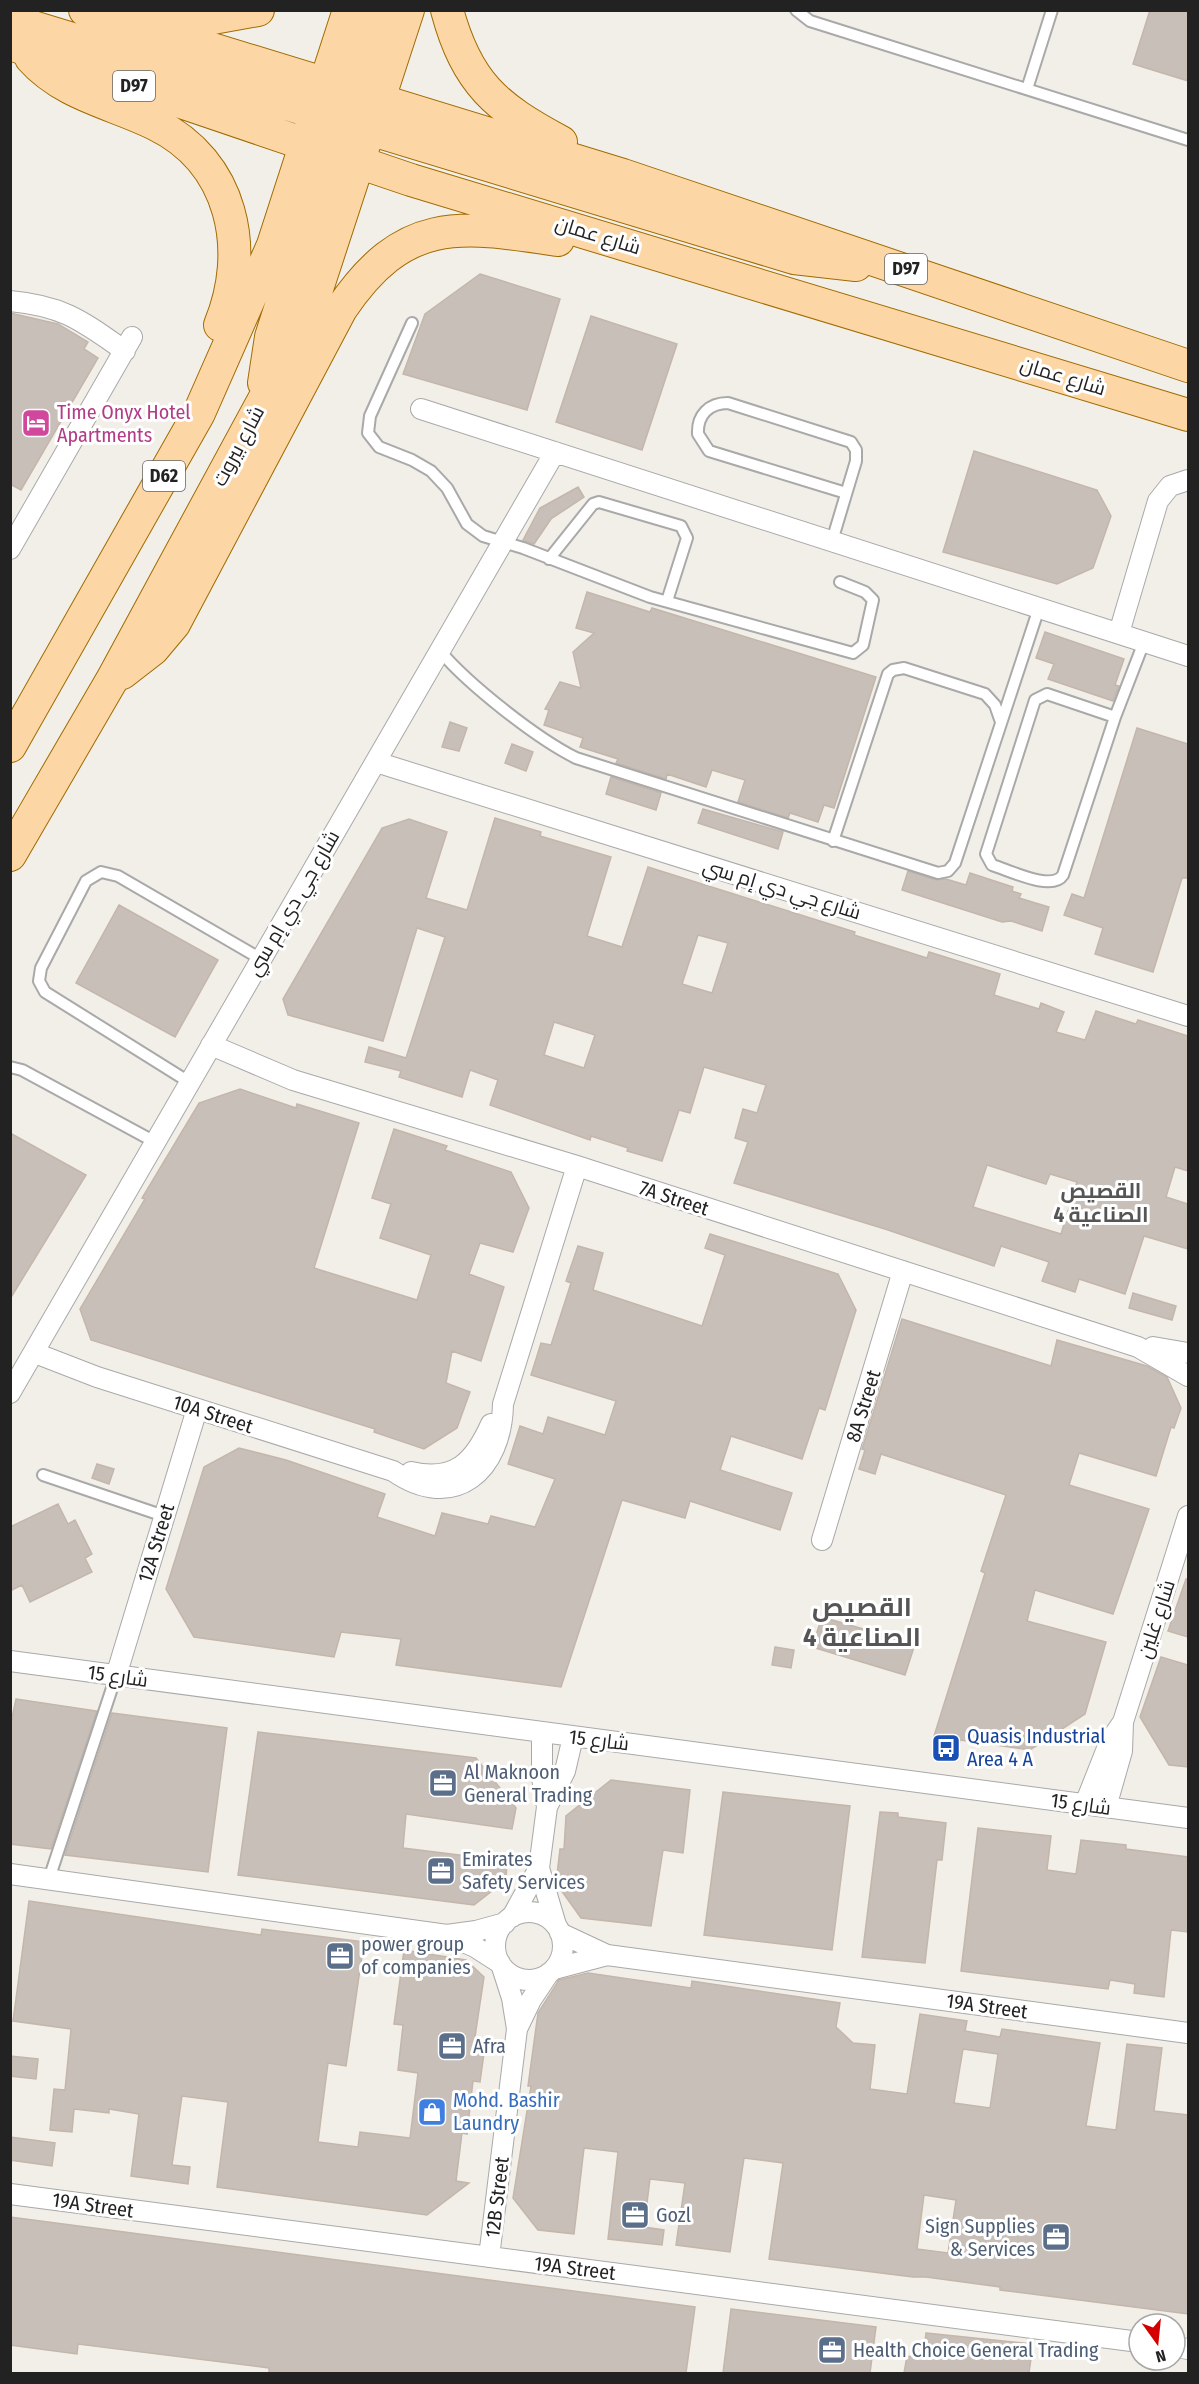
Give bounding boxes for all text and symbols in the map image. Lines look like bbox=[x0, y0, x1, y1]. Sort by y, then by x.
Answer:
road number: D97 bbox=[113, 71, 155, 101]
street label: شارع عمان bbox=[552, 211, 644, 261]
road number: D97 bbox=[885, 254, 927, 284]
street label: شارع عمان bbox=[1017, 352, 1109, 402]
place label: Time Onyx Hotel Apartments bbox=[57, 400, 191, 447]
street label: شارع بيروت bbox=[207, 402, 271, 491]
hotel icon: Time Onyx Hotel Apartments bbox=[20, 407, 52, 439]
road number: D62 bbox=[143, 461, 185, 491]
street label: شارع جي دي إم سي bbox=[242, 826, 348, 982]
street label: شارع جي دي إم سي bbox=[699, 854, 864, 928]
street label: 7A Street bbox=[636, 1175, 712, 1221]
district label: القصيص الصناعية 4 bbox=[1053, 1178, 1149, 1228]
street label: 8A Street bbox=[841, 1366, 885, 1445]
street label: 10A Street bbox=[170, 1390, 256, 1438]
street label: 12A Street bbox=[133, 1500, 179, 1585]
street label: شارع غلين bbox=[1132, 1577, 1182, 1662]
district label: القصيص الصناعية 4 bbox=[803, 1592, 921, 1653]
street label: شارع 15 bbox=[86, 1660, 150, 1694]
street label: شارع 15 bbox=[567, 1724, 630, 1758]
place label: Quasis Industrial Area 4 A bbox=[967, 1724, 1105, 1771]
bus stop icon: Quasis Industrial Area 4 A bbox=[930, 1732, 962, 1764]
place label: Al Maknoon General Trading bbox=[464, 1760, 593, 1807]
office icon: Al Maknoon General Trading bbox=[427, 1767, 459, 1799]
street label: شارع 15 bbox=[1049, 1788, 1113, 1822]
place label: Emirates Safety Services bbox=[462, 1847, 585, 1894]
office icon: Emirates Safety Services bbox=[425, 1855, 457, 1887]
place label: power group of companies bbox=[361, 1932, 471, 1979]
office icon: power group of companies bbox=[324, 1940, 356, 1972]
street label: 19A Street bbox=[945, 1988, 1030, 2024]
office icon: Afra bbox=[436, 2030, 468, 2062]
place label: Afra bbox=[473, 2034, 506, 2058]
place label: Mohd. Bashir Laundry bbox=[453, 2088, 560, 2135]
shop icon: Mohd. Bashir Laundry bbox=[416, 2096, 448, 2128]
street label: 12B Street bbox=[480, 2155, 514, 2239]
street label: 19A Street bbox=[51, 2187, 136, 2223]
office icon: Gozl bbox=[619, 2199, 651, 2231]
place label: Gozl bbox=[656, 2203, 691, 2227]
place label: Sign Supplies & Services bbox=[925, 2214, 1035, 2261]
office icon: Sign Supplies & Services bbox=[1040, 2221, 1072, 2253]
street label: 19A Street bbox=[533, 2251, 617, 2285]
north arrow bbox=[1127, 2312, 1187, 2372]
office icon: Health Choice General Trading bbox=[816, 2334, 848, 2366]
place label: Health Choice General Trading bbox=[853, 2338, 1099, 2362]
text: N bbox=[1154, 2346, 1168, 2366]

